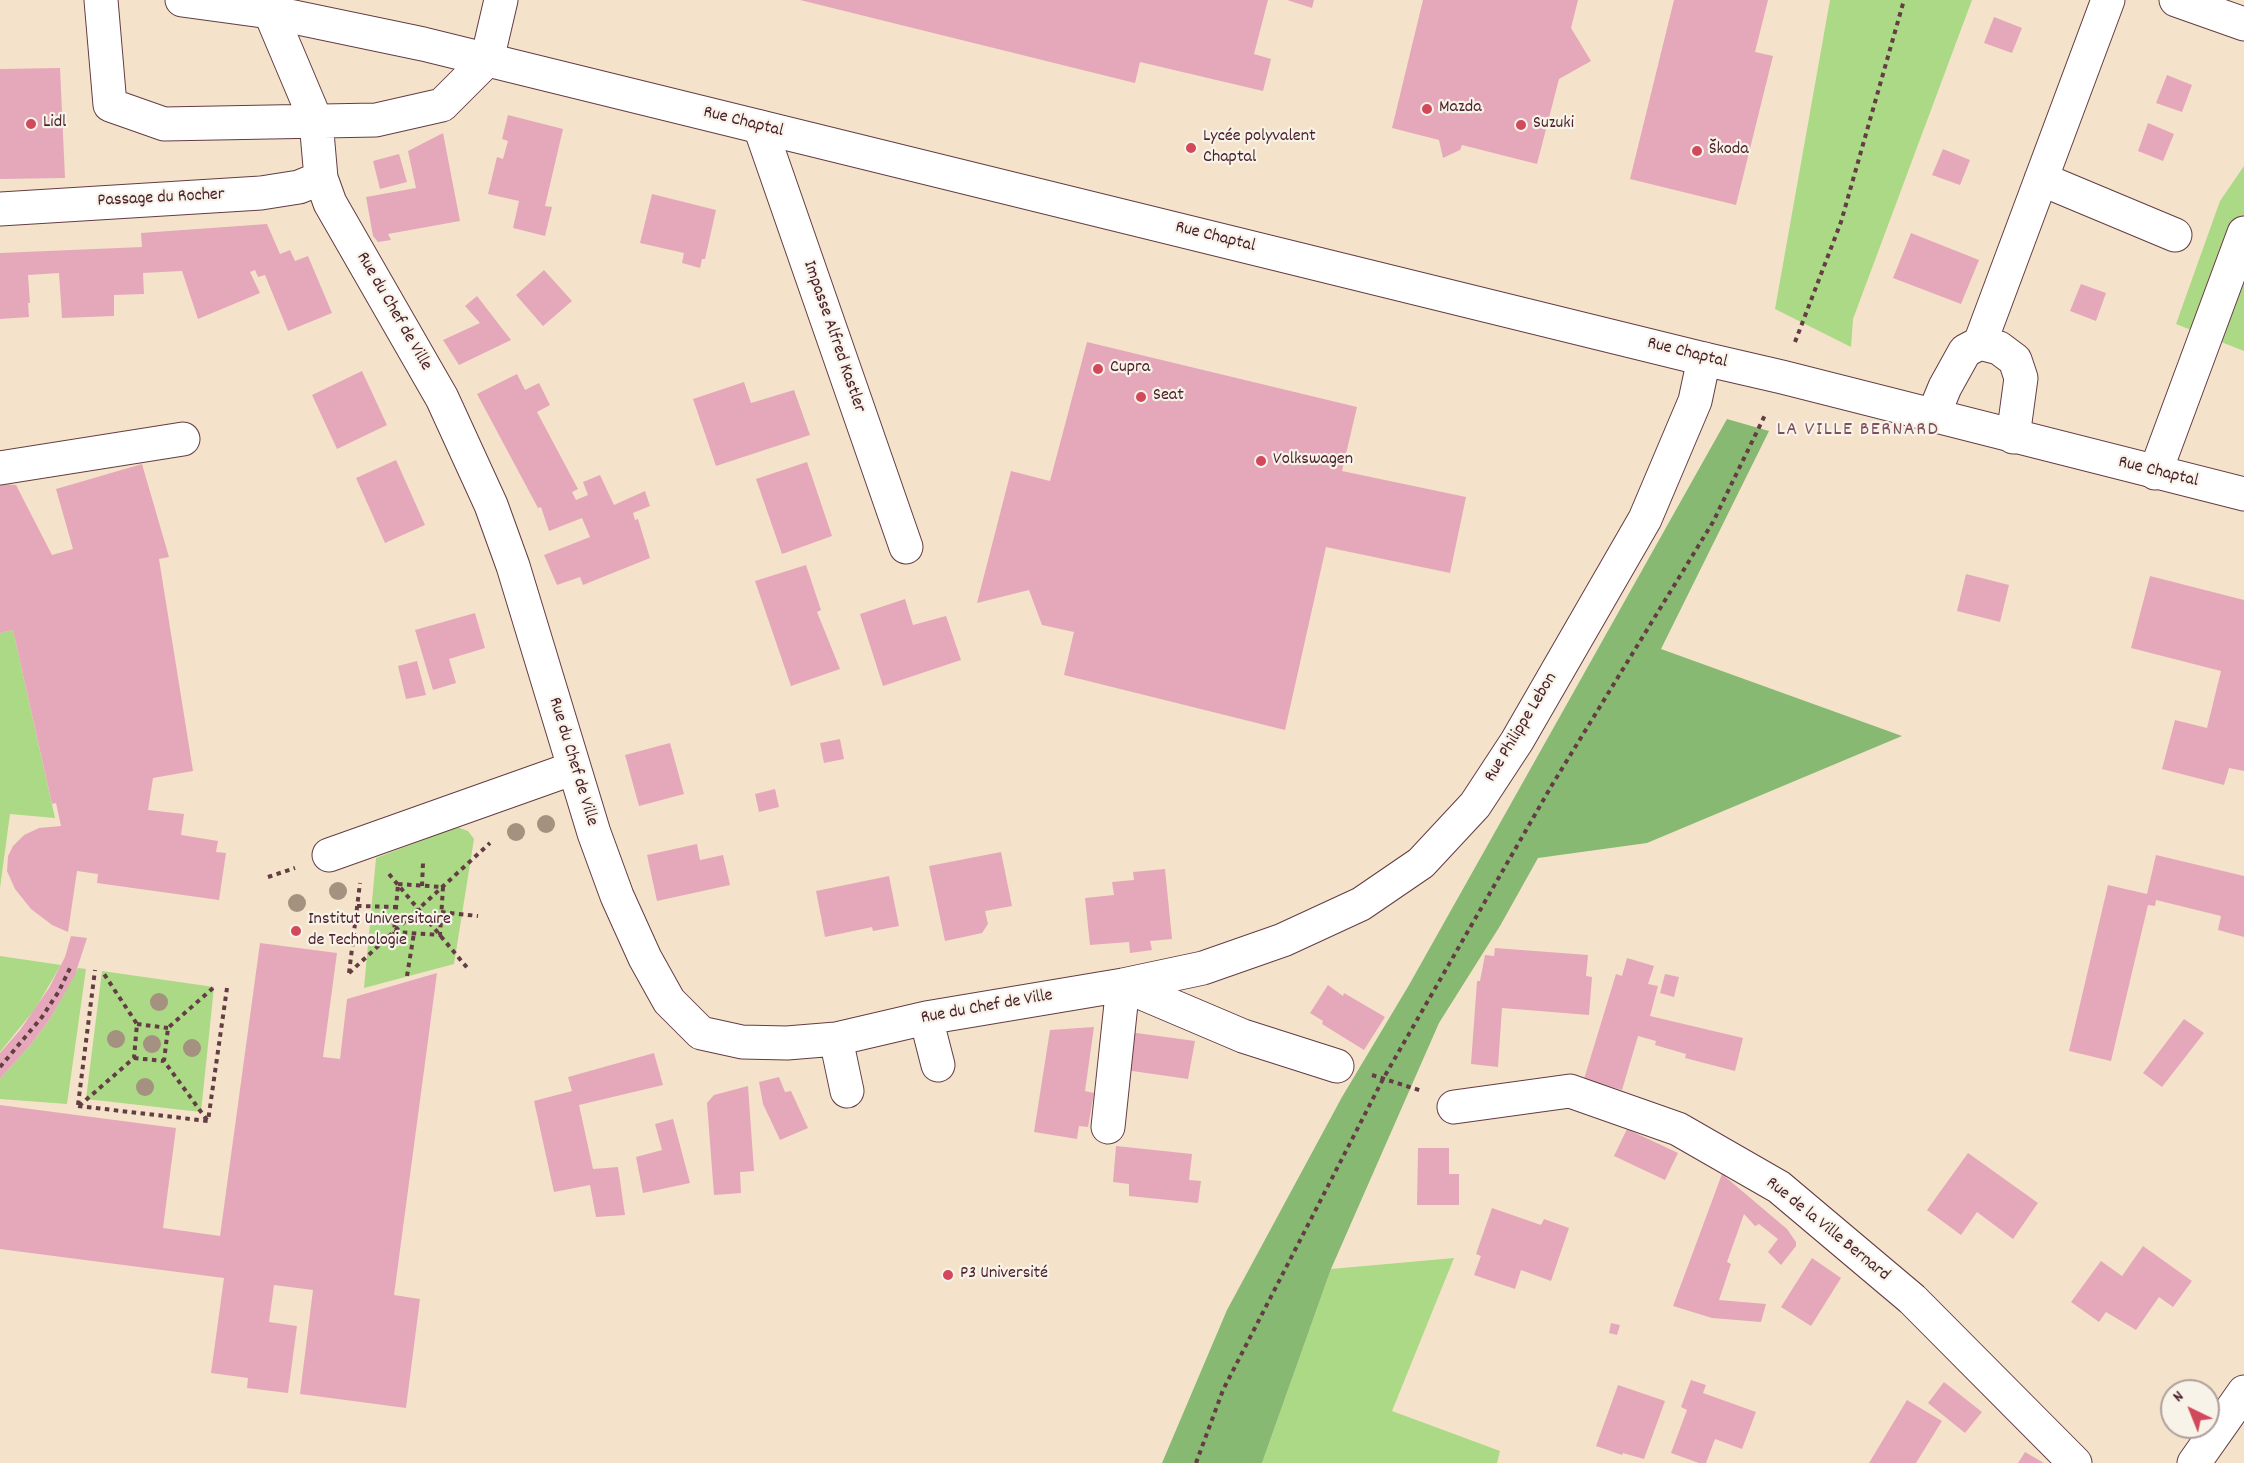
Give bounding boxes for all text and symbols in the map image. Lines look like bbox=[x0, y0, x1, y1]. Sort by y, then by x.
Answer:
place label: Mazda bbox=[1439, 98, 1482, 120]
marker: Mazda bbox=[1420, 102, 1434, 116]
street label: Rue Chaptal bbox=[701, 103, 785, 143]
place label: Lidl bbox=[43, 113, 66, 135]
place label: Suzuki bbox=[1533, 114, 1574, 136]
marker: Lidl bbox=[24, 117, 38, 131]
marker: Suzuki bbox=[1514, 118, 1528, 132]
place label: Lycée polyvalent Chaptal bbox=[1203, 127, 1316, 170]
place label: Škoda bbox=[1709, 140, 1749, 162]
marker: Lycée polyvalent Chaptal bbox=[1184, 141, 1198, 155]
marker: Škoda bbox=[1690, 144, 1704, 158]
street label: Passage du Rocher bbox=[97, 185, 225, 213]
street label: Rue Chaptal bbox=[1173, 218, 1257, 258]
street label: Rue du Chef de Ville bbox=[350, 249, 436, 375]
street label: Impasse Alfred Kastler bbox=[797, 258, 869, 416]
street label: Rue Chaptal bbox=[1645, 334, 1729, 374]
place label: Cupra bbox=[1110, 358, 1150, 380]
marker: Cupra bbox=[1091, 362, 1105, 376]
place label: Seat bbox=[1153, 386, 1184, 408]
marker: Seat bbox=[1134, 390, 1148, 404]
district label: LA VILLE BERNARD bbox=[1777, 419, 1939, 443]
place label: Volkswagen bbox=[1273, 450, 1353, 472]
street label: Rue Chaptal bbox=[2116, 453, 2200, 493]
marker: Volkswagen bbox=[1254, 454, 1268, 468]
street label: Rue Philippe Lebon bbox=[1481, 669, 1563, 787]
street label: Rue du Chef de Ville bbox=[542, 695, 602, 829]
place label: Institut Universitaire de Technologie bbox=[308, 910, 451, 952]
marker: Institut Universitaire de Technologie bbox=[289, 924, 303, 938]
street label: Rue du Chef de Ville bbox=[919, 986, 1055, 1030]
street label: Rue de la Ville Bernard bbox=[1761, 1173, 1893, 1287]
place label: P3 Université bbox=[960, 1264, 1048, 1286]
marker: P3 Université bbox=[941, 1268, 955, 1282]
north arrow bbox=[2160, 1379, 2220, 1439]
text: N bbox=[2168, 1386, 2189, 1408]

